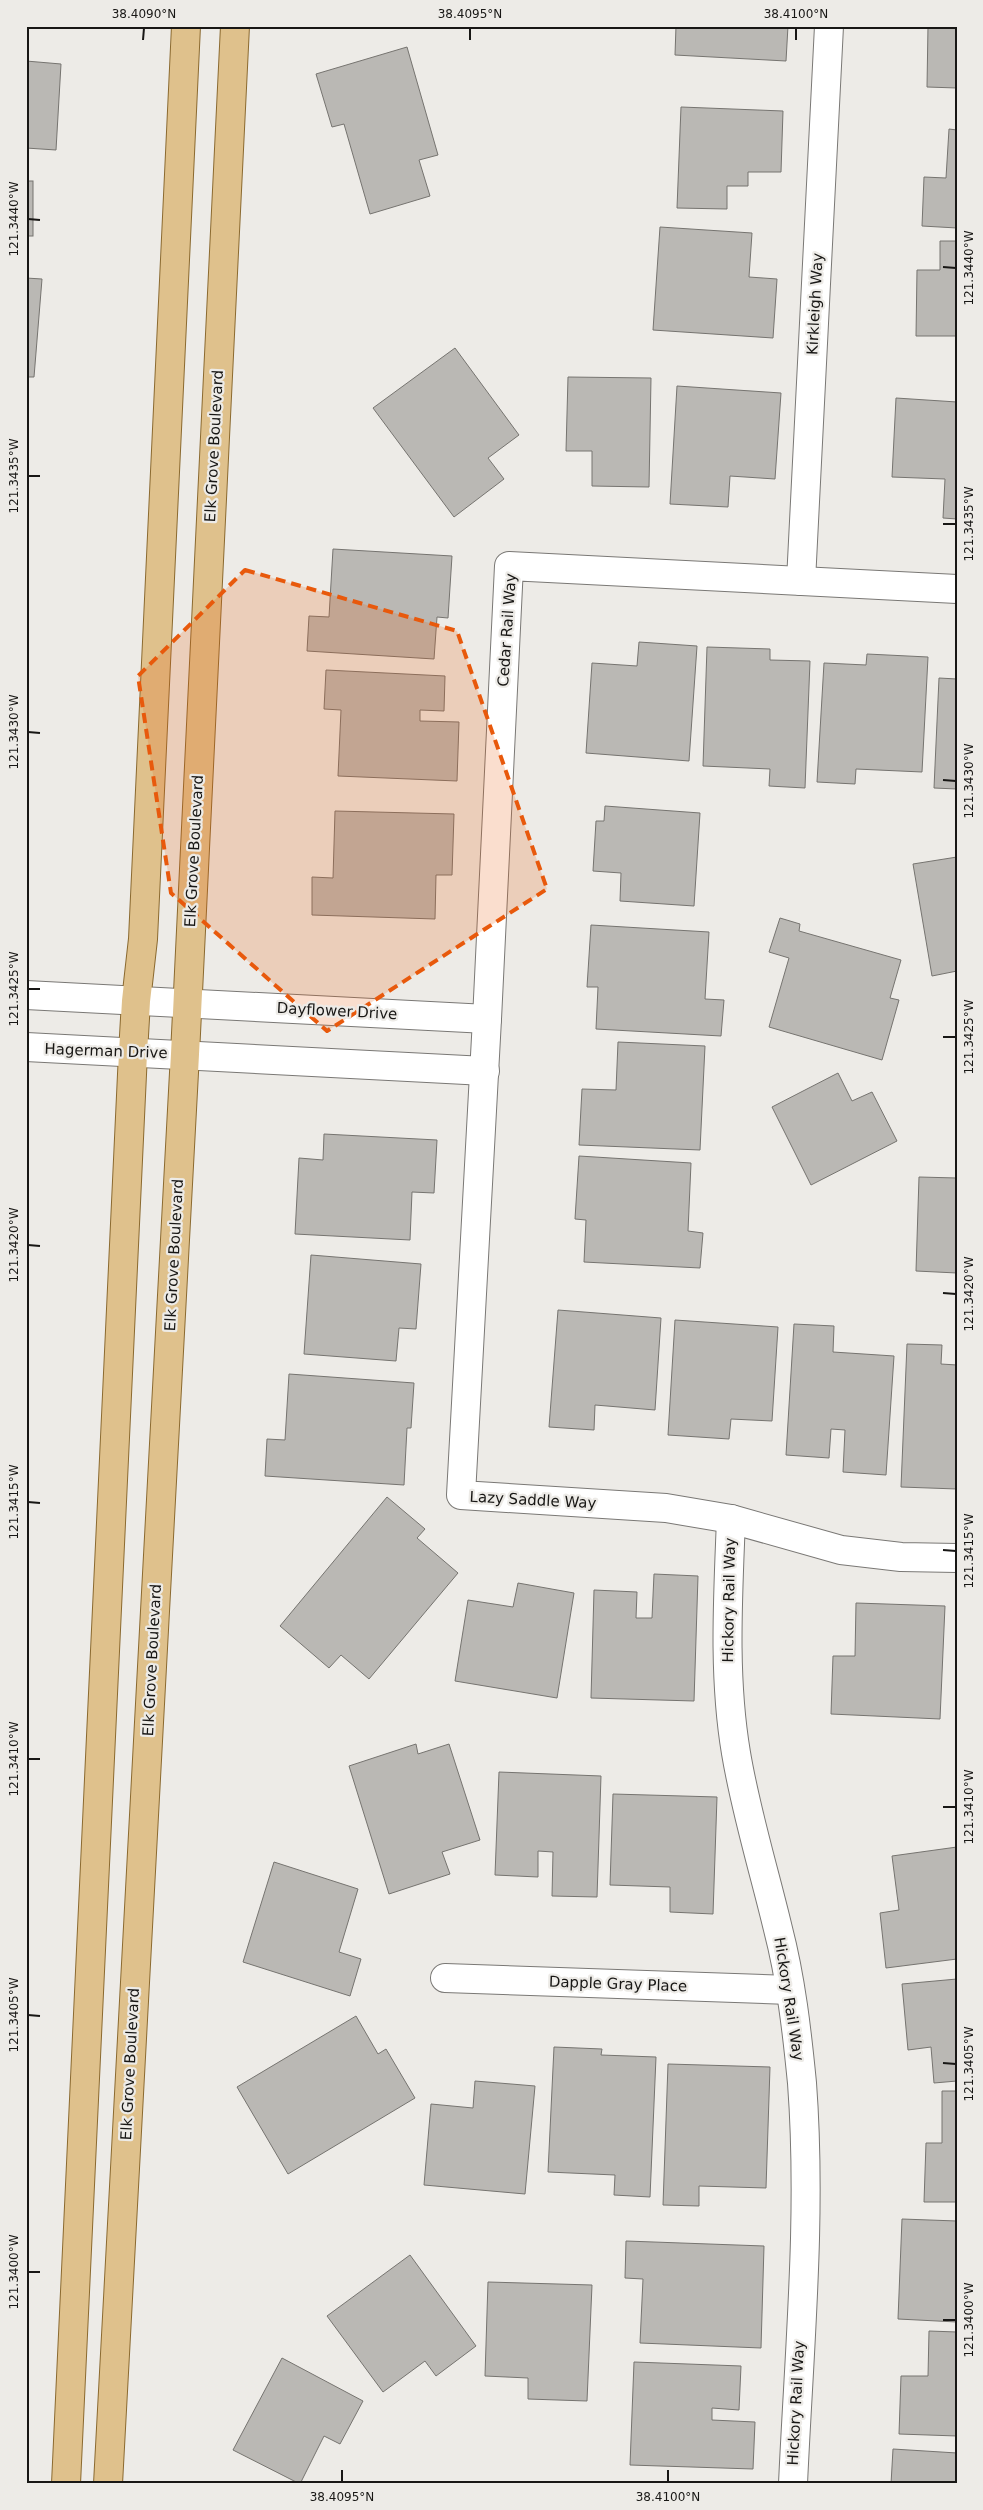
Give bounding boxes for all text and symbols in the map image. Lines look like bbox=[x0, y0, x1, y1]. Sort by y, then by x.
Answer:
text: 38.4090°N bbox=[112, 7, 176, 21]
text: 38.4095°N bbox=[438, 7, 502, 21]
text: 38.4100°N bbox=[764, 7, 828, 21]
text: 121.3440°W bbox=[7, 181, 21, 257]
text: 121.3440°W bbox=[962, 230, 976, 306]
street label: Kirkleigh Way bbox=[803, 252, 827, 355]
street label: Elk Grove Boulevard bbox=[201, 369, 227, 523]
text: 121.3435°W bbox=[7, 438, 21, 514]
text: 121.3435°W bbox=[962, 486, 976, 562]
street label: Cedar Rail Way bbox=[494, 573, 520, 687]
text: 121.3430°W bbox=[7, 694, 21, 770]
text: 121.3430°W bbox=[962, 743, 976, 819]
street label: Elk Grove Boulevard bbox=[181, 774, 207, 928]
text: 121.3425°W bbox=[7, 951, 21, 1027]
street label: Dayflower Drive bbox=[276, 999, 398, 1023]
text: 121.3425°W bbox=[962, 999, 976, 1075]
street label: Hagerman Drive bbox=[44, 1040, 168, 1062]
street label: Elk Grove Boulevard bbox=[161, 1178, 187, 1332]
text: 121.3420°W bbox=[7, 1207, 21, 1283]
text: 121.3420°W bbox=[962, 1256, 976, 1332]
text: 121.3415°W bbox=[7, 1464, 21, 1540]
street label: Lazy Saddle Way bbox=[469, 1488, 597, 1512]
text: 121.3415°W bbox=[962, 1513, 976, 1589]
street label: Hickory Rail Way bbox=[719, 1537, 739, 1663]
street label: Elk Grove Boulevard bbox=[139, 1583, 165, 1737]
text: 121.3410°W bbox=[7, 1721, 21, 1797]
text: 121.3410°W bbox=[962, 1769, 976, 1845]
street label: Hickory Rail Way bbox=[770, 1936, 808, 2062]
street label: Dapple Gray Place bbox=[548, 1973, 688, 1995]
text: 121.3405°W bbox=[7, 1977, 21, 2053]
street label: Elk Grove Boulevard bbox=[117, 1987, 143, 2141]
text: 121.3405°W bbox=[962, 2026, 976, 2102]
text: 121.3400°W bbox=[7, 2234, 21, 2310]
text: 121.3400°W bbox=[962, 2282, 976, 2358]
street label: Hickory Rail Way bbox=[784, 2340, 808, 2466]
text: 38.4095°N bbox=[310, 2490, 374, 2504]
text: 38.4100°N bbox=[636, 2490, 700, 2504]

